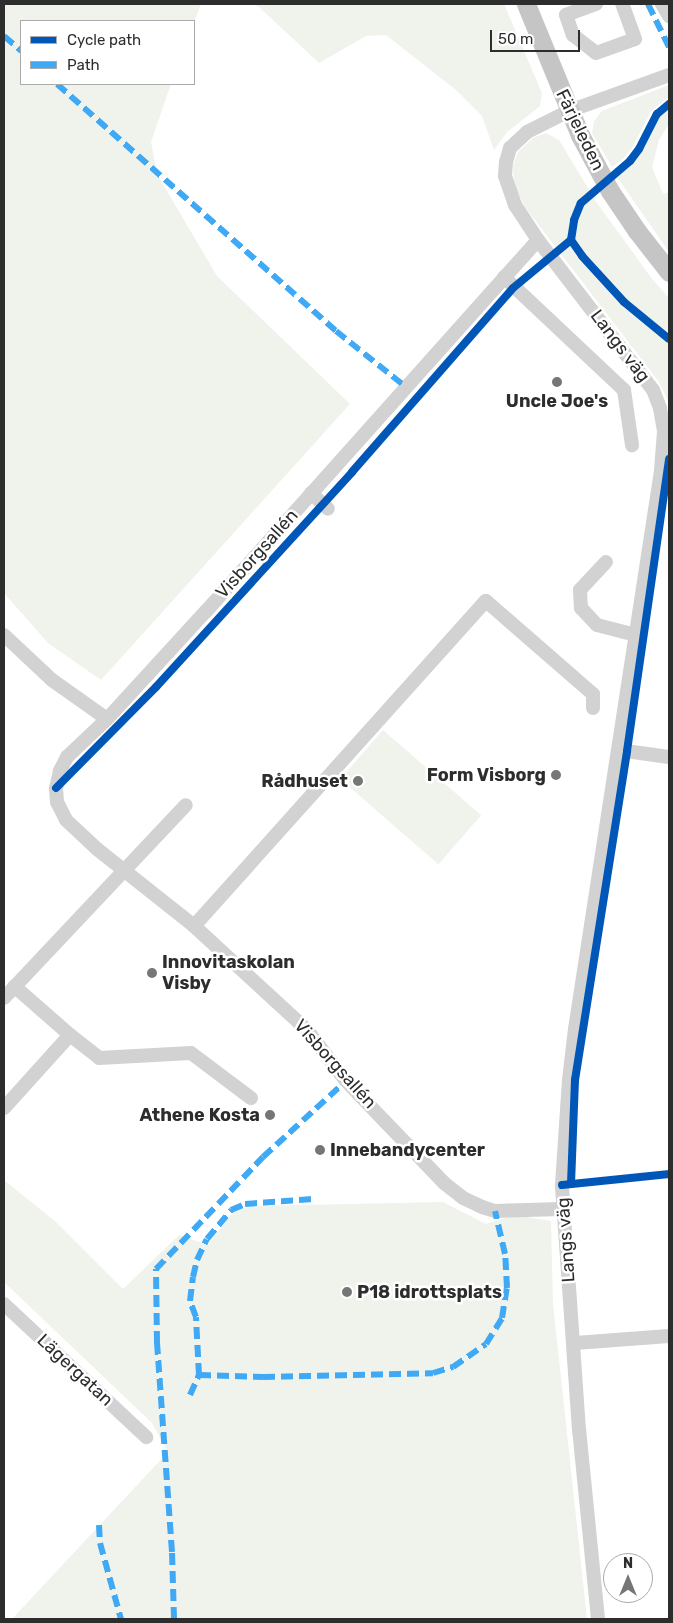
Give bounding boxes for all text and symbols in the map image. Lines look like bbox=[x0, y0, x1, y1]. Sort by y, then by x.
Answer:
legend bbox=[20, 20, 195, 85]
scale bar bbox=[493, 20, 583, 52]
text: 50 m bbox=[498, 30, 533, 48]
text: Cycle path bbox=[67, 31, 141, 49]
text: Path bbox=[67, 56, 100, 74]
street label: Färjeleden bbox=[551, 86, 609, 174]
street label: Langs väg bbox=[586, 305, 654, 387]
marker: Uncle Joe's bbox=[551, 376, 563, 388]
place label: Uncle Joe's bbox=[506, 390, 608, 412]
street label: Visborgsallén bbox=[211, 505, 303, 603]
place label: Form Visborg bbox=[426, 764, 546, 786]
marker: Form Visborg bbox=[550, 769, 562, 781]
place label: Rådhuset bbox=[261, 770, 348, 792]
marker: Rådhuset bbox=[352, 775, 364, 787]
place label: Innovitaskolan Visby bbox=[162, 952, 295, 994]
marker: Innovitaskolan Visby bbox=[146, 967, 158, 979]
street label: Visborgsallén bbox=[289, 1015, 381, 1113]
place label: Athene Kosta bbox=[139, 1104, 260, 1126]
marker: Athene Kosta bbox=[264, 1109, 276, 1121]
place label: Innebandycenter bbox=[330, 1139, 485, 1161]
marker: Innebandycenter bbox=[314, 1144, 326, 1156]
street label: Langs väg bbox=[552, 1197, 580, 1283]
place label: P18 idrottsplats bbox=[357, 1281, 502, 1303]
marker: P18 idrottsplats bbox=[341, 1286, 353, 1298]
street label: Lägergatan bbox=[33, 1329, 117, 1411]
north arrow bbox=[603, 1553, 653, 1603]
text: N bbox=[623, 1555, 633, 1572]

